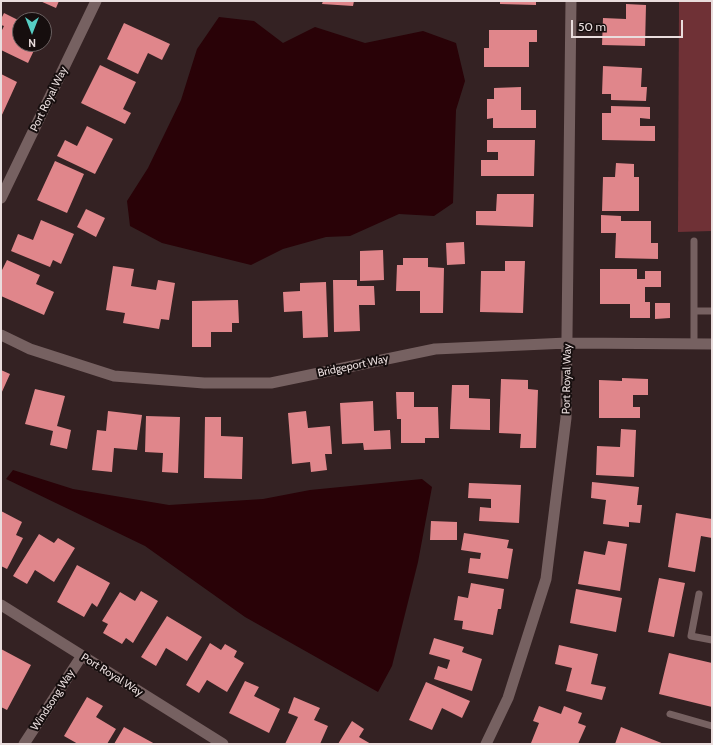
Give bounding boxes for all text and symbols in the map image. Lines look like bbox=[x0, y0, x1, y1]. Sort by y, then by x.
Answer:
north arrow bbox=[12, 12, 52, 52]
scale bar bbox=[573, 12, 685, 38]
text: 50 m bbox=[578, 19, 606, 34]
text: N bbox=[28, 36, 36, 50]
street label: Port Royal Way bbox=[28, 64, 70, 134]
street label: Port Royal Way bbox=[560, 344, 574, 414]
street label: Bridgeport Way bbox=[316, 352, 390, 380]
street label: Port Royal Way bbox=[79, 651, 145, 699]
street label: Windsong Way bbox=[28, 667, 78, 733]

